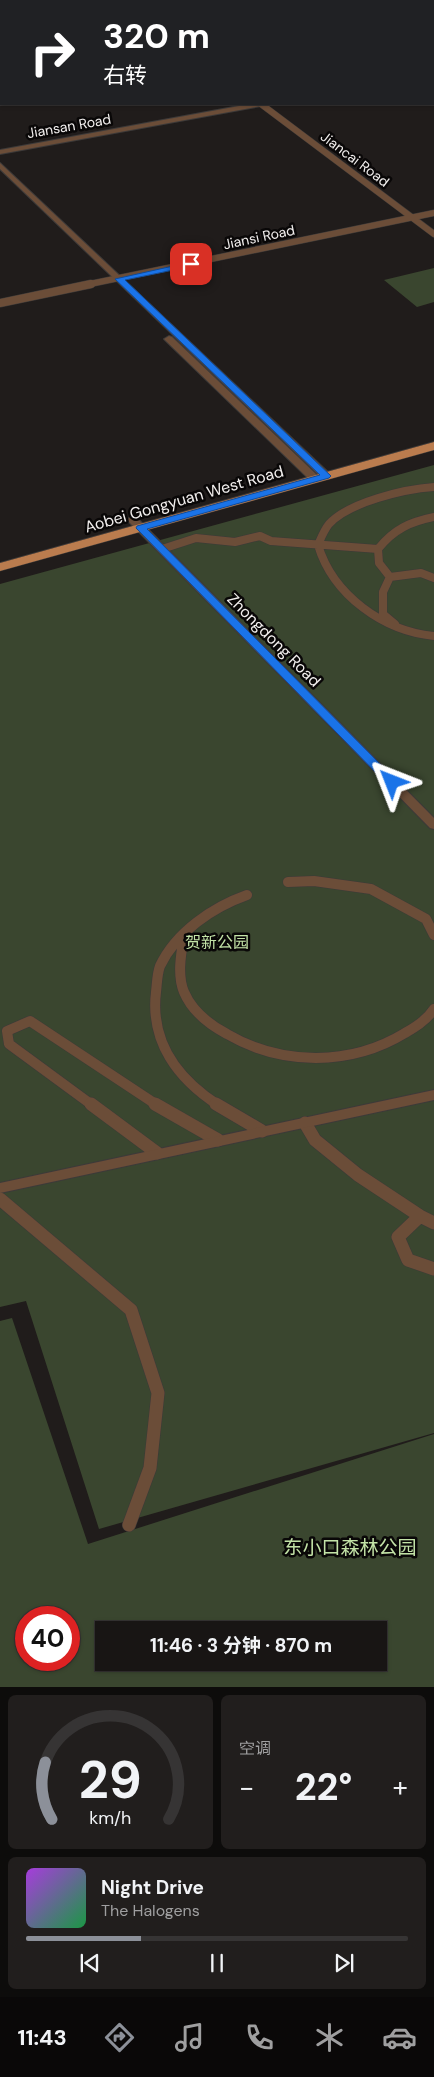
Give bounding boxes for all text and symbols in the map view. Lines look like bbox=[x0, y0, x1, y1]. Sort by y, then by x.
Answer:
text: 320 m bbox=[103, 13, 210, 59]
icon: right bbox=[20, 20, 85, 85]
text: 右转 bbox=[103, 61, 147, 90]
street label: Jiansan Road bbox=[26, 110, 112, 142]
street label: Jiancai Road bbox=[317, 127, 393, 191]
street label: Jiansi Road bbox=[222, 221, 296, 253]
pin bbox=[170, 243, 212, 285]
icon: arrive bbox=[177, 250, 205, 278]
street label: Aobei Gongyuan West Road bbox=[82, 461, 286, 537]
street label: Zhongdong Road bbox=[223, 589, 325, 691]
position arrow bbox=[365, 755, 417, 807]
park label: 贺新公园 bbox=[185, 932, 249, 953]
park label: 东小口森林公园 bbox=[283, 1535, 417, 1560]
speed limit sign: 40 bbox=[15, 1606, 80, 1671]
text: 11:46 · 3 分钟 · 870 m bbox=[150, 1633, 332, 1658]
text: 空调 bbox=[239, 1738, 271, 1759]
text: 29 bbox=[79, 1746, 142, 1814]
text: 22° bbox=[295, 1762, 352, 1812]
text: − bbox=[239, 1769, 254, 1806]
text: + bbox=[393, 1769, 408, 1806]
text: km/h bbox=[89, 1806, 132, 1830]
text: Night Drive bbox=[101, 1875, 204, 1900]
text: The Halogens bbox=[101, 1900, 200, 1921]
icon: previous bbox=[76, 1949, 104, 1977]
icon: pause bbox=[203, 1949, 231, 1977]
icon: next bbox=[330, 1949, 358, 1977]
icon: directions bbox=[102, 2020, 137, 2055]
icon: music bbox=[172, 2020, 207, 2055]
icon: phone bbox=[242, 2020, 277, 2055]
icon: climate bbox=[312, 2020, 347, 2055]
icon: car bbox=[382, 2020, 417, 2055]
text: 11:43 bbox=[17, 2023, 67, 2052]

